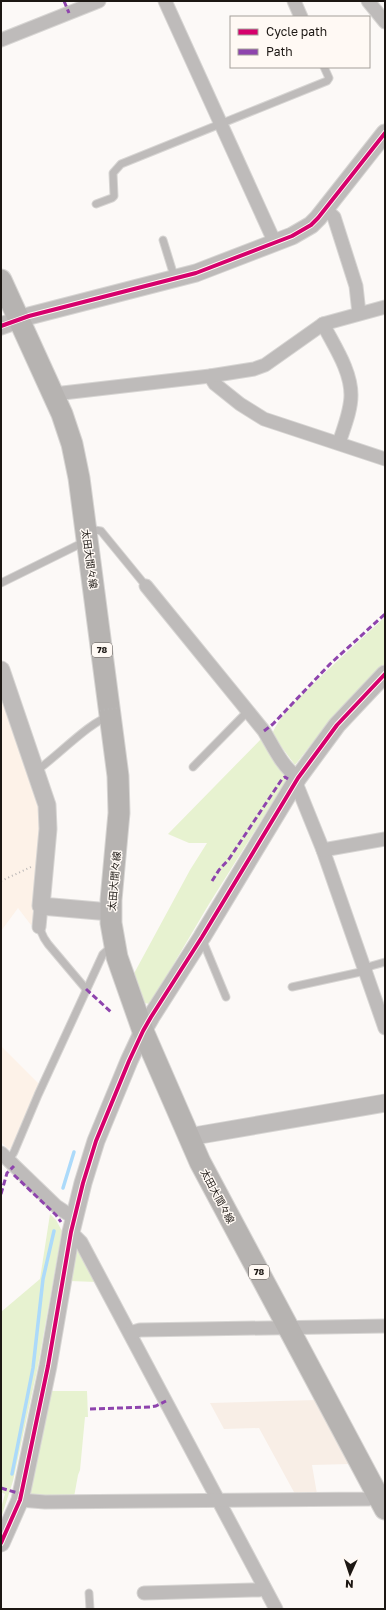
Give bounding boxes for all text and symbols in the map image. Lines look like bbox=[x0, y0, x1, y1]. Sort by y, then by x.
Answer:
legend bbox=[230, 16, 370, 68]
text: Cycle path bbox=[266, 24, 327, 39]
text: Path bbox=[266, 44, 293, 59]
street label: 太田大間々線 bbox=[80, 528, 100, 590]
road number: 78 bbox=[92, 643, 112, 657]
street label: 太田大間々線 bbox=[105, 851, 123, 911]
street label: 太田大間々線 bbox=[199, 1167, 237, 1225]
road number: 78 bbox=[249, 1265, 269, 1279]
north arrow bbox=[330, 1554, 370, 1594]
text: N bbox=[345, 1578, 354, 1591]

